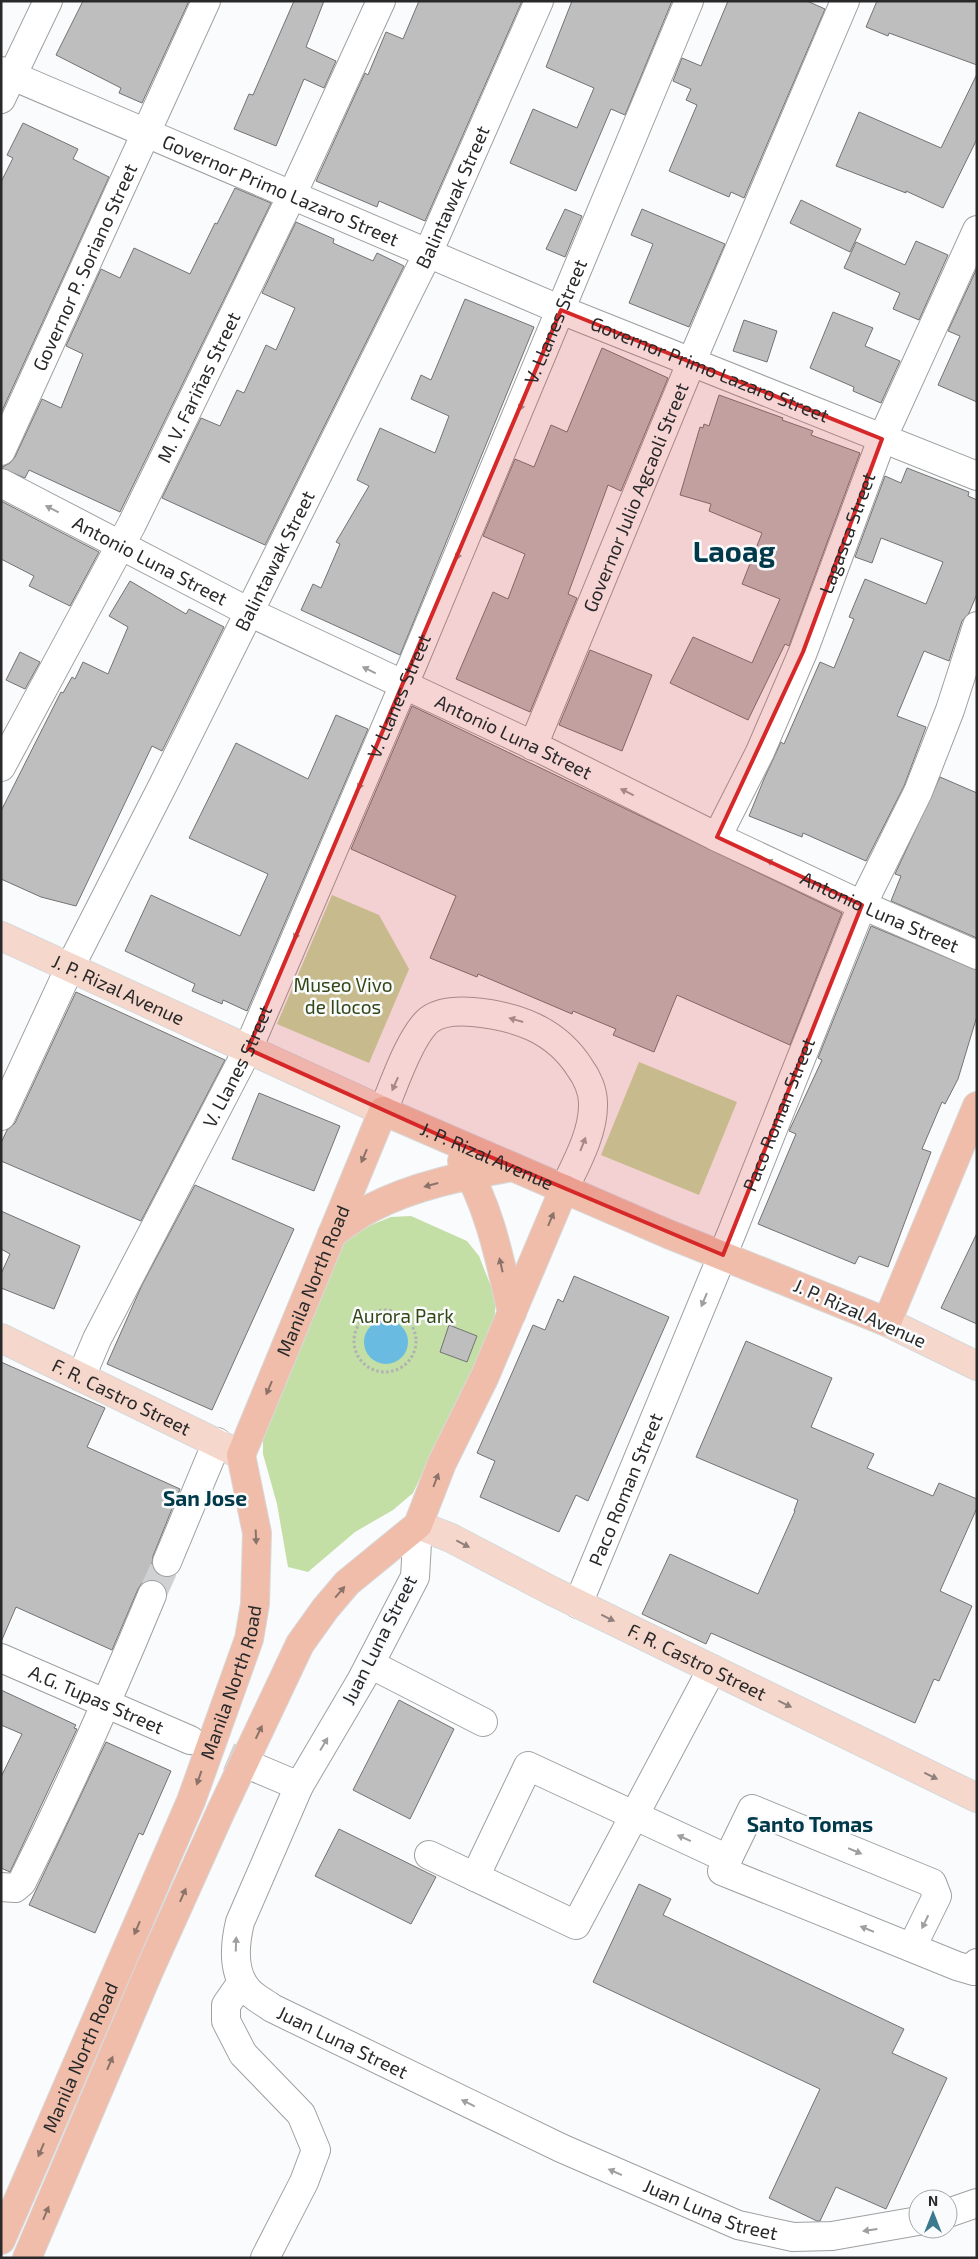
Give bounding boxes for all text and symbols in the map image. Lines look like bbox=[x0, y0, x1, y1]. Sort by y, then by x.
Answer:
street label: Balintawak Street bbox=[410, 122, 494, 272]
street label: Governor Primo Lazaro Street bbox=[159, 129, 402, 250]
street label: Governor P. Soriano Street bbox=[27, 160, 141, 374]
street label: V. Llanes Street bbox=[519, 255, 591, 387]
street label: M. V. Fariñas Street bbox=[152, 308, 244, 466]
street label: Governor Primo Lazaro Street bbox=[587, 311, 832, 427]
street label: Governor Julio Agcaoli Street bbox=[578, 379, 693, 615]
one-way arrow bbox=[518, 396, 526, 411]
street label: Lagasca Street bbox=[814, 469, 880, 597]
street label: Balintawak Street bbox=[230, 487, 319, 635]
one-way arrow bbox=[45, 505, 60, 513]
street label: Antonio Luna Street bbox=[69, 510, 231, 610]
district label: Laoag bbox=[693, 533, 775, 568]
one-way arrow bbox=[455, 546, 463, 560]
street label: V. Llanes Street bbox=[362, 630, 435, 762]
one-way arrow bbox=[362, 665, 376, 673]
street label: Antonio Luna Street bbox=[432, 689, 596, 784]
one-way arrow bbox=[357, 776, 365, 790]
one-way arrow bbox=[620, 787, 634, 795]
one-way arrow bbox=[766, 858, 780, 866]
street label: Antonio Luna Street bbox=[797, 866, 963, 957]
one-way arrow bbox=[293, 926, 301, 940]
street label: J. P. Rizal Avenue bbox=[49, 949, 188, 1029]
park label: Museo Vivo de Ilocos bbox=[294, 973, 392, 1018]
street label: V. Llanes Street bbox=[197, 1002, 276, 1131]
one-way arrow bbox=[509, 1016, 524, 1024]
street label: Paco Roman Street bbox=[737, 1034, 819, 1195]
one-way arrow bbox=[390, 1077, 398, 1091]
street label: J. P. Rizal Avenue bbox=[417, 1117, 557, 1194]
one-way arrow bbox=[580, 1137, 587, 1152]
one-way arrow bbox=[360, 1149, 368, 1164]
one-way arrow bbox=[423, 1182, 438, 1190]
street label: Manila North Road bbox=[271, 1202, 354, 1360]
one-way arrow bbox=[548, 1212, 556, 1227]
one-way arrow bbox=[497, 1258, 505, 1273]
street label: J. P. Rizal Avenue bbox=[790, 1273, 930, 1352]
one-way arrow bbox=[700, 1293, 708, 1308]
park label: Aurora Park bbox=[352, 1304, 454, 1327]
street label: F. R. Castro Street bbox=[49, 1353, 195, 1440]
one-way arrow bbox=[265, 1380, 273, 1395]
street label: Paco Roman Street bbox=[583, 1409, 667, 1569]
one-way arrow bbox=[432, 1472, 440, 1487]
district label: San Jose bbox=[163, 1485, 247, 1510]
one-way arrow bbox=[253, 1529, 261, 1545]
one-way arrow bbox=[456, 1540, 470, 1548]
street label: Juan Luna Street bbox=[336, 1571, 421, 1708]
one-way arrow bbox=[334, 1585, 345, 1598]
street label: Manila North Road bbox=[195, 1603, 266, 1762]
one-way arrow bbox=[601, 1614, 615, 1622]
street label: F. R. Castro Street bbox=[624, 1618, 770, 1705]
street label: A.G. Tupas Street bbox=[26, 1660, 168, 1738]
one-way arrow bbox=[778, 1700, 793, 1709]
one-way arrow bbox=[254, 1724, 263, 1739]
one-way arrow bbox=[320, 1737, 329, 1750]
one-way arrow bbox=[195, 1771, 203, 1786]
one-way arrow bbox=[924, 1772, 939, 1780]
district label: Santo Tomas bbox=[747, 1811, 873, 1836]
one-way arrow bbox=[677, 1834, 691, 1842]
one-way arrow bbox=[848, 1848, 862, 1856]
one-way arrow bbox=[179, 1888, 187, 1902]
one-way arrow bbox=[921, 1915, 929, 1929]
one-way arrow bbox=[132, 1921, 140, 1935]
one-way arrow bbox=[859, 1925, 874, 1933]
one-way arrow bbox=[233, 1936, 241, 1952]
street label: Manila North Road bbox=[37, 1979, 122, 2136]
street label: Juan Luna Street bbox=[274, 2000, 412, 2083]
one-way arrow bbox=[106, 2056, 114, 2070]
one-way arrow bbox=[461, 2099, 475, 2107]
one-way arrow bbox=[36, 2143, 44, 2157]
one-way arrow bbox=[608, 2167, 622, 2175]
street label: Juan Luna Street bbox=[640, 2173, 780, 2244]
north arrow bbox=[908, 2189, 958, 2239]
text: N bbox=[928, 2192, 938, 2209]
one-way arrow bbox=[43, 2206, 51, 2220]
one-way arrow bbox=[862, 2227, 878, 2235]

